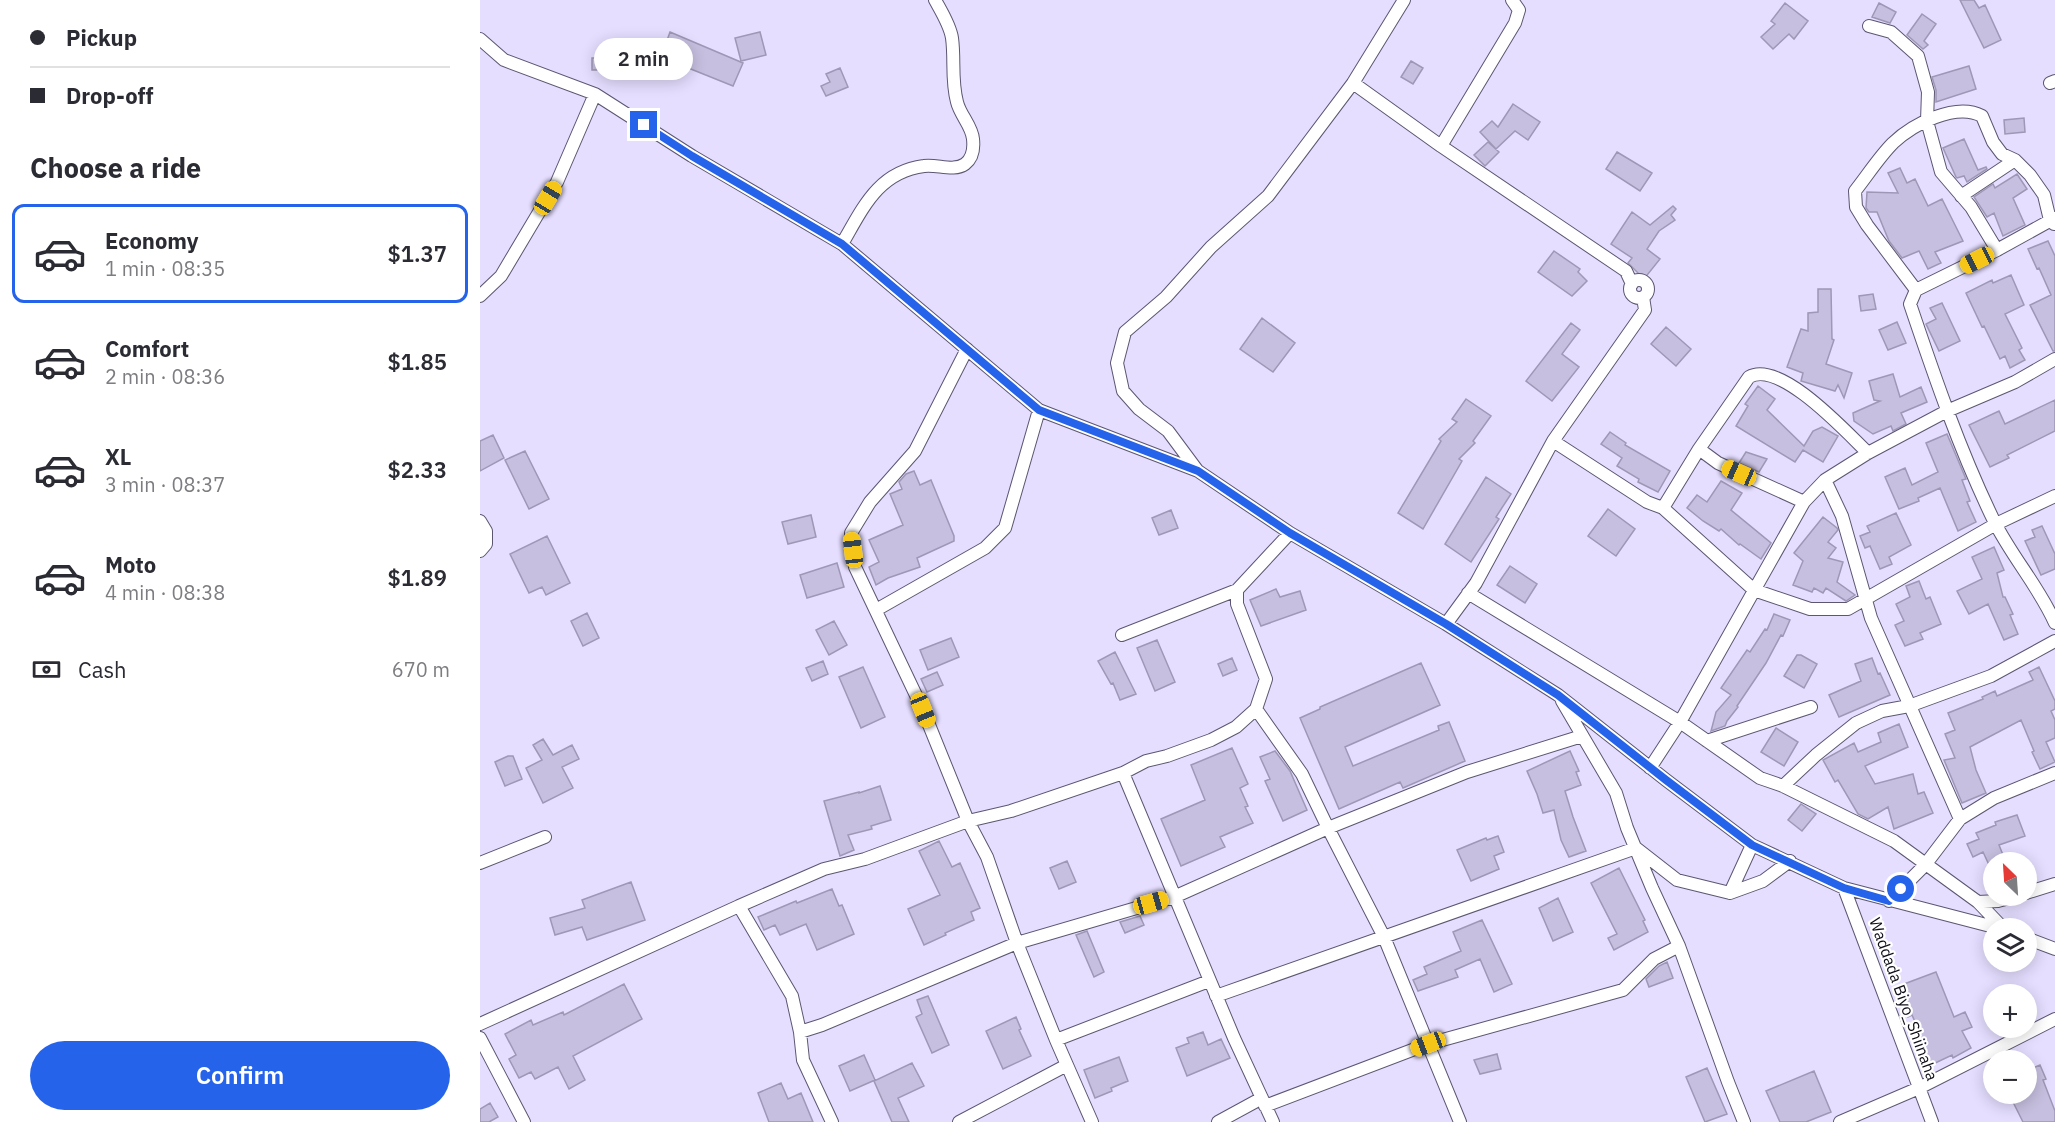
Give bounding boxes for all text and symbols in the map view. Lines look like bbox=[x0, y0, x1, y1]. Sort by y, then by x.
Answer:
text: Pickup bbox=[66, 23, 137, 52]
callout: 2 min bbox=[594, 38, 693, 80]
text: 2 min bbox=[618, 45, 669, 72]
text: Drop-off bbox=[66, 81, 153, 110]
route end bbox=[630, 111, 657, 138]
text: Choose a ride bbox=[30, 150, 201, 185]
car bbox=[531, 178, 565, 218]
text: Economy bbox=[105, 226, 199, 255]
icon: car bbox=[33, 227, 87, 281]
text: $1.37 bbox=[388, 239, 447, 268]
car bbox=[1957, 244, 1997, 276]
text: 1 min · 08:35 bbox=[105, 255, 225, 282]
text: Comfort bbox=[105, 334, 189, 363]
icon: car bbox=[33, 335, 87, 389]
text: $1.85 bbox=[388, 347, 447, 376]
text: 2 min · 08:36 bbox=[105, 363, 225, 390]
text: XL bbox=[105, 442, 131, 471]
icon: car bbox=[33, 443, 87, 497]
text: $2.33 bbox=[388, 455, 447, 484]
car bbox=[1719, 457, 1759, 489]
text: 3 min · 08:37 bbox=[105, 471, 225, 498]
car bbox=[842, 531, 864, 569]
text: Moto bbox=[105, 550, 156, 579]
icon: car bbox=[33, 551, 87, 605]
text: $1.89 bbox=[388, 563, 447, 592]
text: 4 min · 08:38 bbox=[105, 579, 225, 606]
icon: cash bbox=[30, 653, 63, 686]
text: Cash bbox=[78, 655, 127, 684]
text: 670 m bbox=[392, 656, 450, 683]
car bbox=[908, 690, 938, 730]
north arrow bbox=[1983, 852, 2037, 906]
map controls bbox=[1983, 852, 2037, 1104]
route start bbox=[1887, 875, 1914, 902]
car bbox=[1131, 889, 1171, 917]
street label: Waddada Biyo_Shiinaha bbox=[1865, 915, 1943, 1084]
button: layers bbox=[1983, 918, 2037, 972]
button: + bbox=[1983, 984, 2037, 1038]
car bbox=[1408, 1029, 1448, 1059]
button: Confirm bbox=[30, 1041, 450, 1110]
button: − bbox=[1983, 1050, 2037, 1104]

